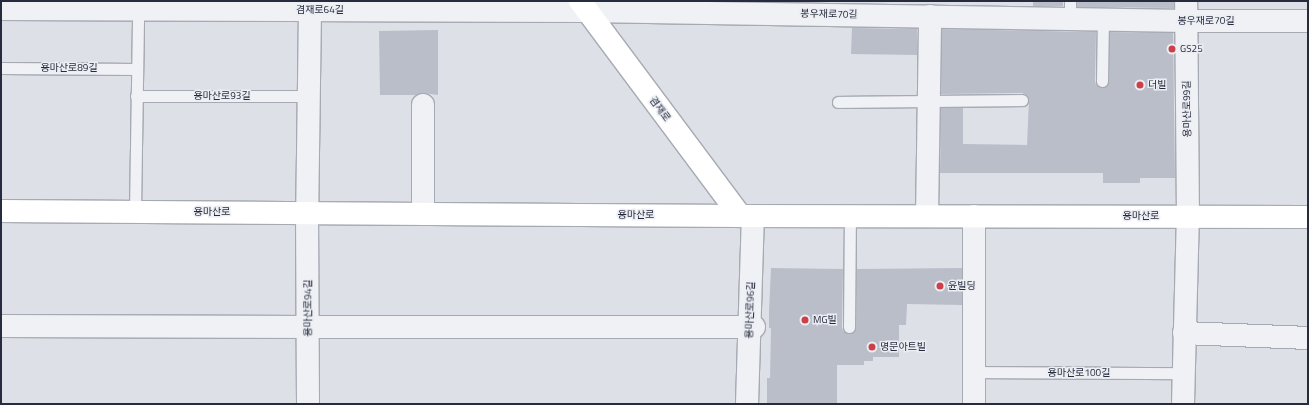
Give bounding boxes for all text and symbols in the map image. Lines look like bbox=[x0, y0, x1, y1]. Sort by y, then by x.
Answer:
street label: 겸재로64길 bbox=[296, 4, 344, 16]
street label: 봉우재로70길 bbox=[800, 8, 858, 20]
street label: 봉우재로70길 bbox=[1177, 15, 1235, 27]
place label: GS25 bbox=[1180, 43, 1203, 55]
marker: GS25 bbox=[1167, 44, 1177, 54]
street label: 용마산로89길 bbox=[40, 62, 98, 74]
place label: 더빌 bbox=[1148, 79, 1166, 91]
marker: 더빌 bbox=[1135, 80, 1145, 90]
street label: 용마산로99길 bbox=[1181, 80, 1193, 138]
street label: 용마산로93길 bbox=[193, 90, 251, 102]
street label: 겸재로 bbox=[647, 94, 673, 124]
street label: 용마산로 bbox=[194, 206, 230, 218]
street label: 용마산로 bbox=[618, 209, 654, 221]
street label: 용마산로 bbox=[1123, 210, 1159, 222]
street label: 용마산로94길 bbox=[302, 279, 314, 337]
place label: 윤빌딩 bbox=[948, 280, 976, 292]
street label: 용마산로96길 bbox=[743, 281, 757, 339]
marker: 윤빌딩 bbox=[935, 281, 945, 291]
place label: MG빌 bbox=[813, 314, 837, 326]
marker: MG빌 bbox=[800, 315, 810, 325]
place label: 명문아트빌 bbox=[880, 341, 926, 353]
marker: 명문아트빌 bbox=[867, 342, 877, 352]
street label: 용마산로100길 bbox=[1048, 367, 1110, 379]

